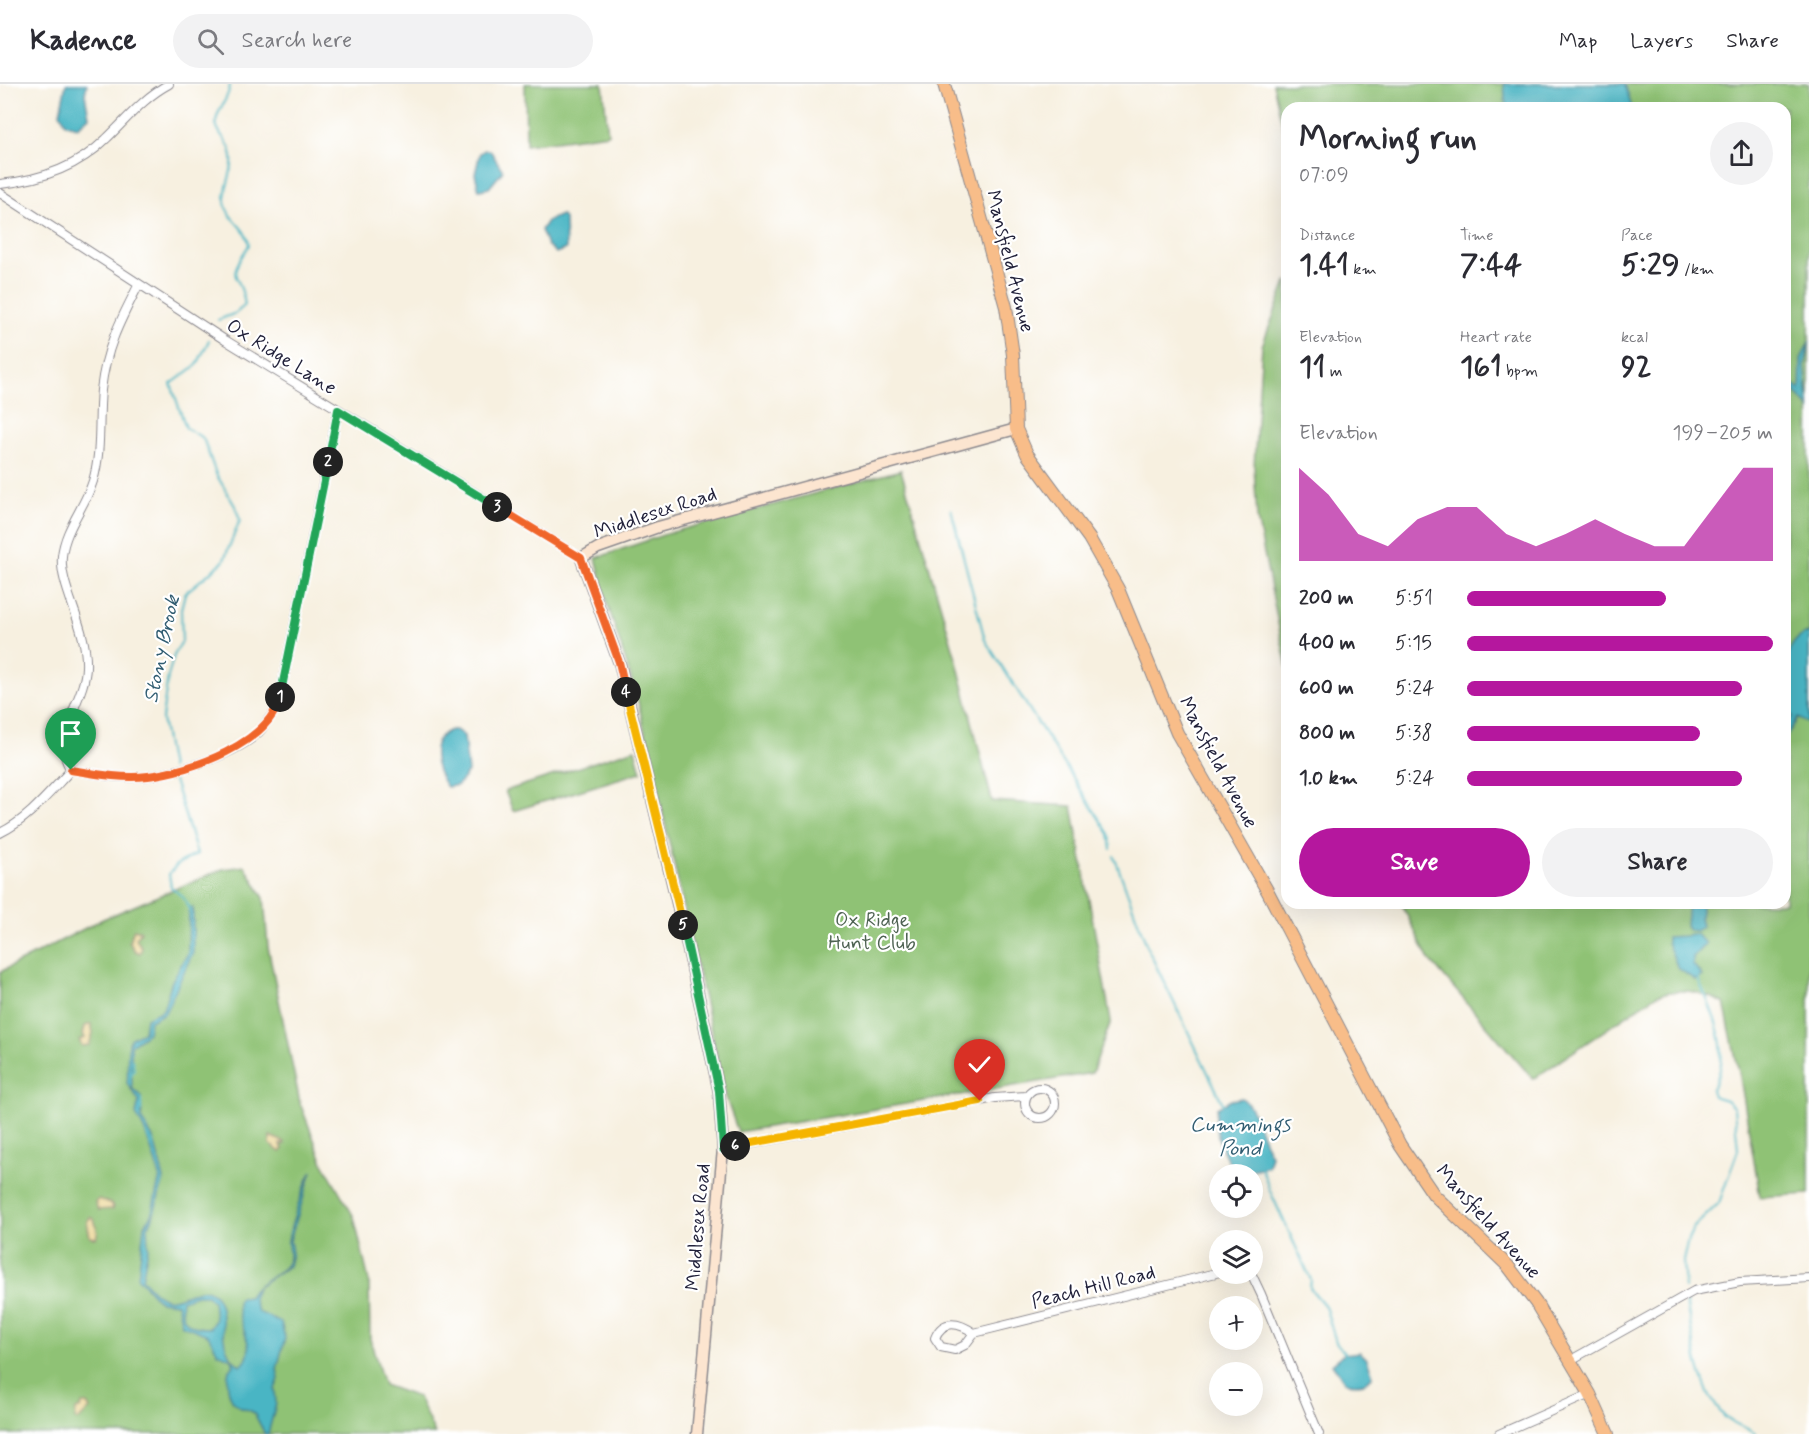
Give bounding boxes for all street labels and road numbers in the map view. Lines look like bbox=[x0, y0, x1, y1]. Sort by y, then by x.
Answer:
street label: Mansfield Avenue bbox=[979, 187, 1040, 335]
street label: Ox Ridge Lane bbox=[221, 313, 341, 402]
street label: Middlesex Road bbox=[591, 481, 720, 546]
street label: Mansfield Avenue bbox=[1172, 692, 1264, 833]
street label: Mansfield Avenue bbox=[1429, 1159, 1547, 1285]
street label: Middlesex Road bbox=[679, 1162, 718, 1292]
street label: Peach Hill Road bbox=[1029, 1259, 1158, 1316]

